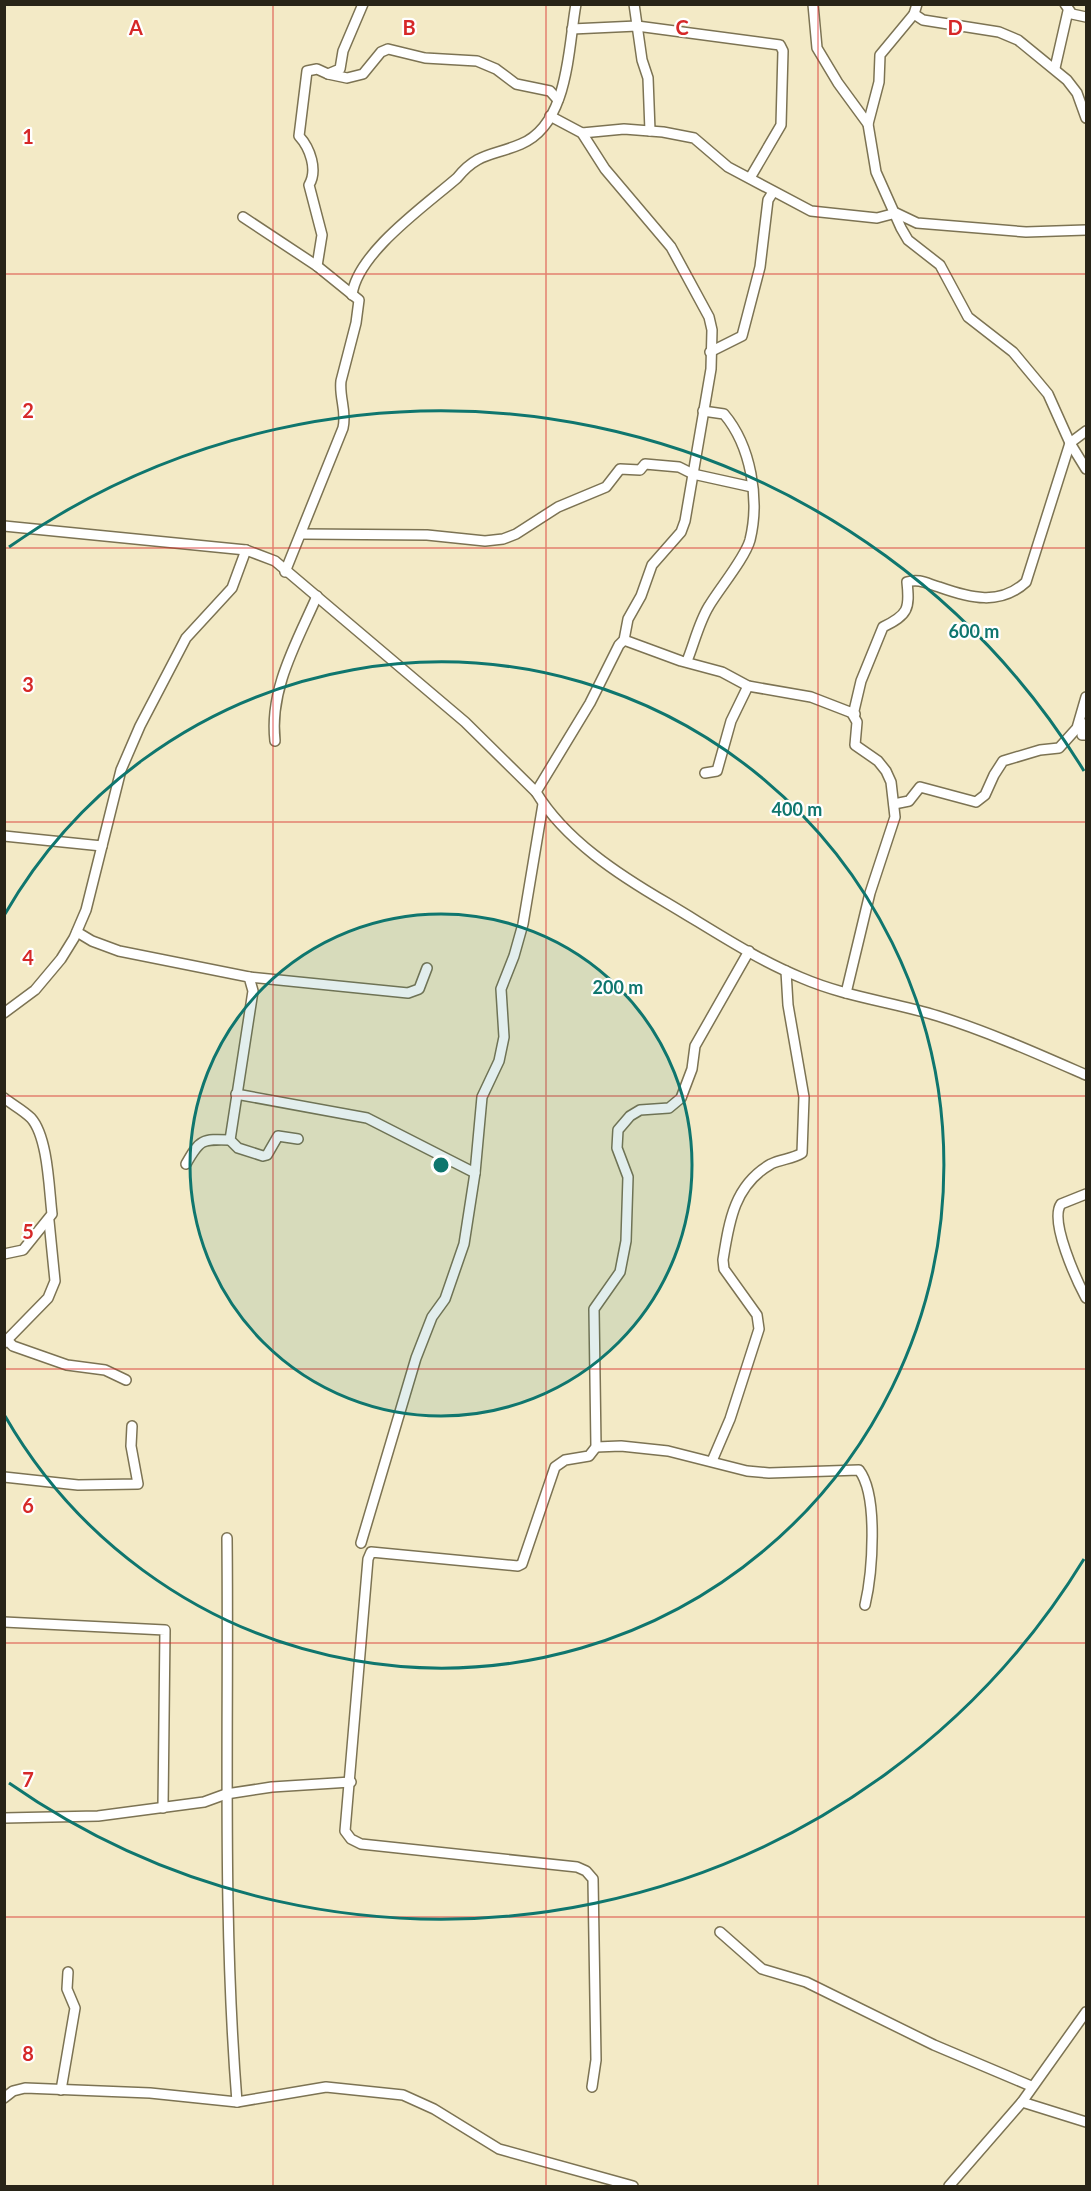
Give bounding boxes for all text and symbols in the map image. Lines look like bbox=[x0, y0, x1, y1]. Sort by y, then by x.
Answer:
text: A bbox=[128, 15, 143, 39]
text: B bbox=[402, 15, 416, 39]
text: C bbox=[675, 15, 689, 39]
text: D bbox=[947, 15, 963, 39]
text: 1 bbox=[22, 124, 34, 148]
text: 2 bbox=[22, 398, 34, 422]
text: 600 m bbox=[949, 620, 999, 642]
text: 3 bbox=[22, 672, 34, 696]
text: 400 m bbox=[772, 798, 822, 820]
text: 4 bbox=[22, 945, 34, 969]
text: 200 m bbox=[593, 976, 643, 998]
centre of rings bbox=[431, 1155, 451, 1175]
text: 5 bbox=[22, 1219, 34, 1243]
text: 6 bbox=[22, 1493, 34, 1517]
text: 7 bbox=[22, 1767, 34, 1791]
text: 8 bbox=[22, 2041, 34, 2065]

